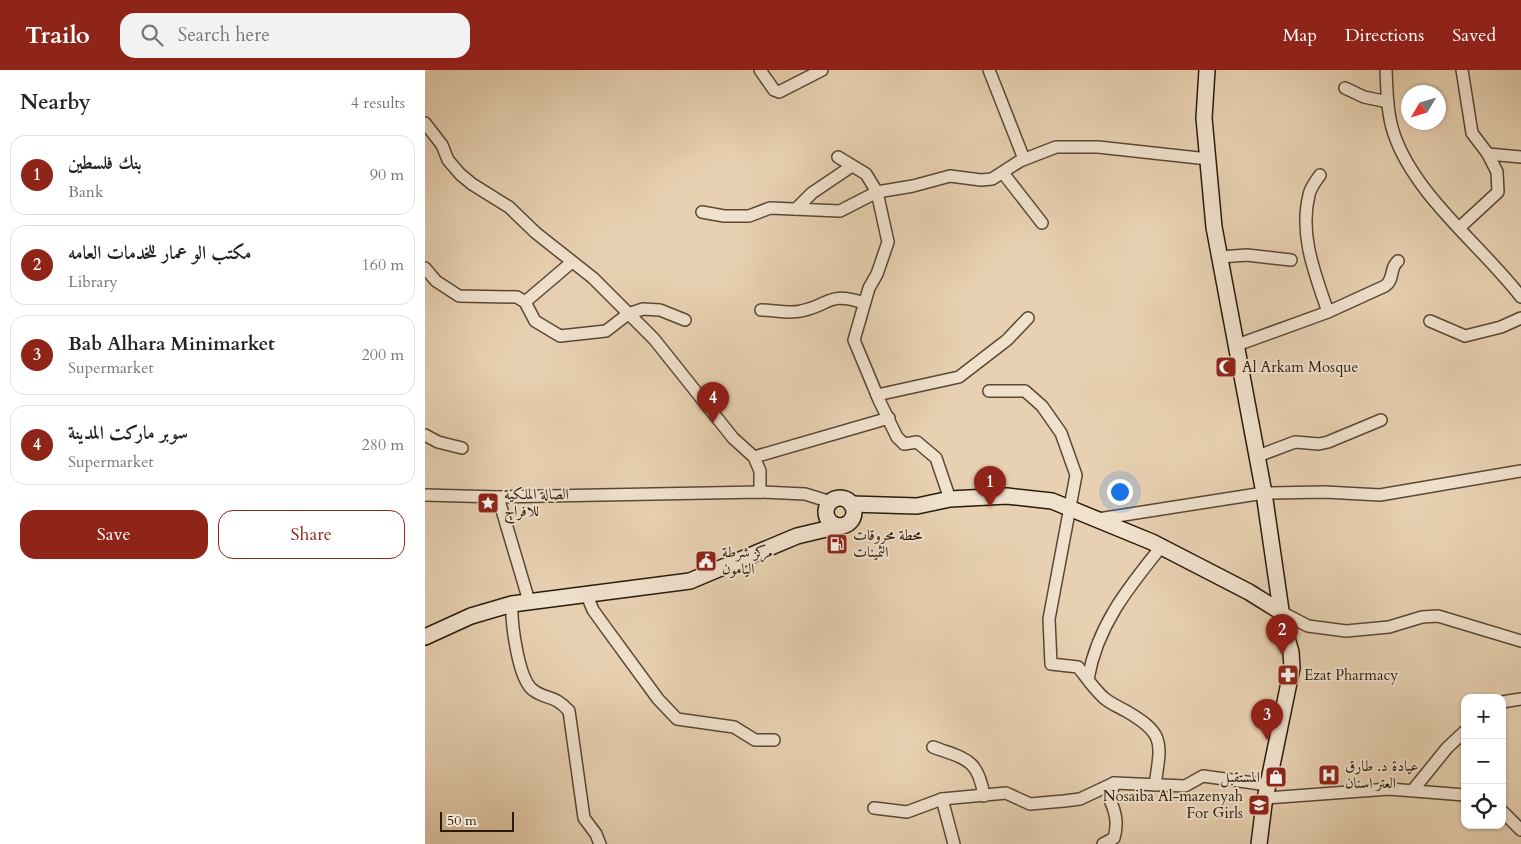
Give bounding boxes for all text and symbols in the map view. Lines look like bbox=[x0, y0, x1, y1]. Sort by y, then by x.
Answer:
search box bbox=[120, 13, 470, 58]
text: Trailo bbox=[25, 19, 90, 52]
icon: search bbox=[138, 21, 166, 49]
text: Search here bbox=[178, 22, 270, 48]
text: Map bbox=[1283, 23, 1317, 48]
text: Directions bbox=[1345, 23, 1424, 48]
text: Saved bbox=[1452, 23, 1496, 48]
north arrow bbox=[1401, 85, 1446, 130]
text: Nearby bbox=[20, 88, 91, 117]
text: 4 results bbox=[351, 92, 405, 114]
text: بنك فلسطين bbox=[68, 150, 142, 176]
text: 1 bbox=[33, 164, 41, 186]
text: 90 m bbox=[370, 164, 404, 186]
text: Bank bbox=[68, 181, 103, 203]
text: مكتب الو عمار للخدمات العامه bbox=[68, 240, 251, 266]
text: 2 bbox=[33, 254, 41, 276]
text: 160 m bbox=[362, 254, 404, 276]
text: Library bbox=[68, 271, 118, 293]
text: Bab Alhara Minimarket bbox=[68, 331, 275, 357]
text: 3 bbox=[33, 344, 41, 366]
text: 200 m bbox=[362, 344, 404, 366]
mosque icon: Al Arkam Mosque bbox=[1214, 355, 1238, 379]
text: Supermarket bbox=[68, 357, 154, 379]
place label: Al Arkam Mosque bbox=[1242, 357, 1358, 377]
pin: 4 bbox=[697, 382, 729, 423]
text: سوبر ماركت المدينة bbox=[68, 420, 188, 446]
text: 4 bbox=[33, 434, 41, 456]
text: 280 m bbox=[362, 434, 404, 456]
text: Supermarket bbox=[68, 451, 154, 473]
pin: 1 bbox=[974, 466, 1006, 507]
your location bbox=[1107, 479, 1133, 505]
place label: الصالة الملكية للافراح bbox=[504, 484, 569, 524]
place icon: الصالة الملكية للافراح bbox=[476, 491, 500, 515]
button: Save bbox=[20, 510, 208, 559]
button: Share bbox=[218, 510, 405, 559]
place label: محطة محروقات الثمينات bbox=[853, 525, 922, 562]
fuel station icon: محطة محروقات الثمينات bbox=[825, 532, 849, 556]
place label: مركز شرطة اليامون bbox=[722, 542, 773, 579]
public building icon: مركز شرطة اليامون bbox=[694, 549, 718, 573]
pin: 2 bbox=[1266, 614, 1298, 655]
pharmacy icon: Ezat Pharmacy bbox=[1276, 663, 1300, 687]
place label: Ezat Pharmacy bbox=[1304, 665, 1398, 685]
map controls bbox=[1461, 694, 1506, 829]
button: + bbox=[1461, 694, 1506, 739]
pin: 3 bbox=[1251, 699, 1283, 740]
button: − bbox=[1461, 739, 1506, 784]
place label: عيادة د. طارق العتر اسنان bbox=[1345, 756, 1418, 793]
hospital icon: عيادة د. طارق العتر اسنان bbox=[1317, 763, 1341, 787]
shop icon: المستقبل bbox=[1264, 765, 1288, 789]
place label: المستقبل bbox=[1220, 767, 1260, 788]
button: locate bbox=[1461, 784, 1506, 829]
place label: Nosaiba Al-mazenyah For Girls bbox=[1103, 786, 1244, 823]
school or university icon: Nosaiba Al-mazenyah For Girls bbox=[1247, 793, 1271, 817]
scale bar bbox=[440, 809, 514, 832]
text: 50 m bbox=[447, 811, 477, 830]

